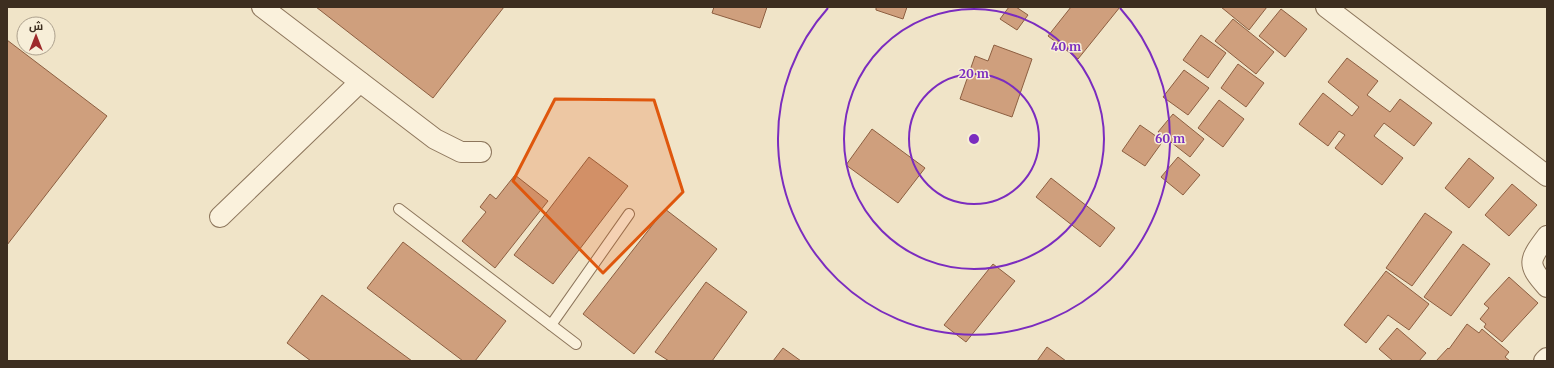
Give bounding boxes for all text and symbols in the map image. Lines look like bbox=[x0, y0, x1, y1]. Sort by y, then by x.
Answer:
north arrow bbox=[16, 16, 56, 56]
text: ش bbox=[29, 19, 43, 33]
text: 40 m bbox=[1051, 39, 1081, 54]
text: 20 m bbox=[959, 66, 989, 81]
text: 60 m bbox=[1155, 131, 1185, 146]
centre of rings bbox=[967, 132, 981, 146]

